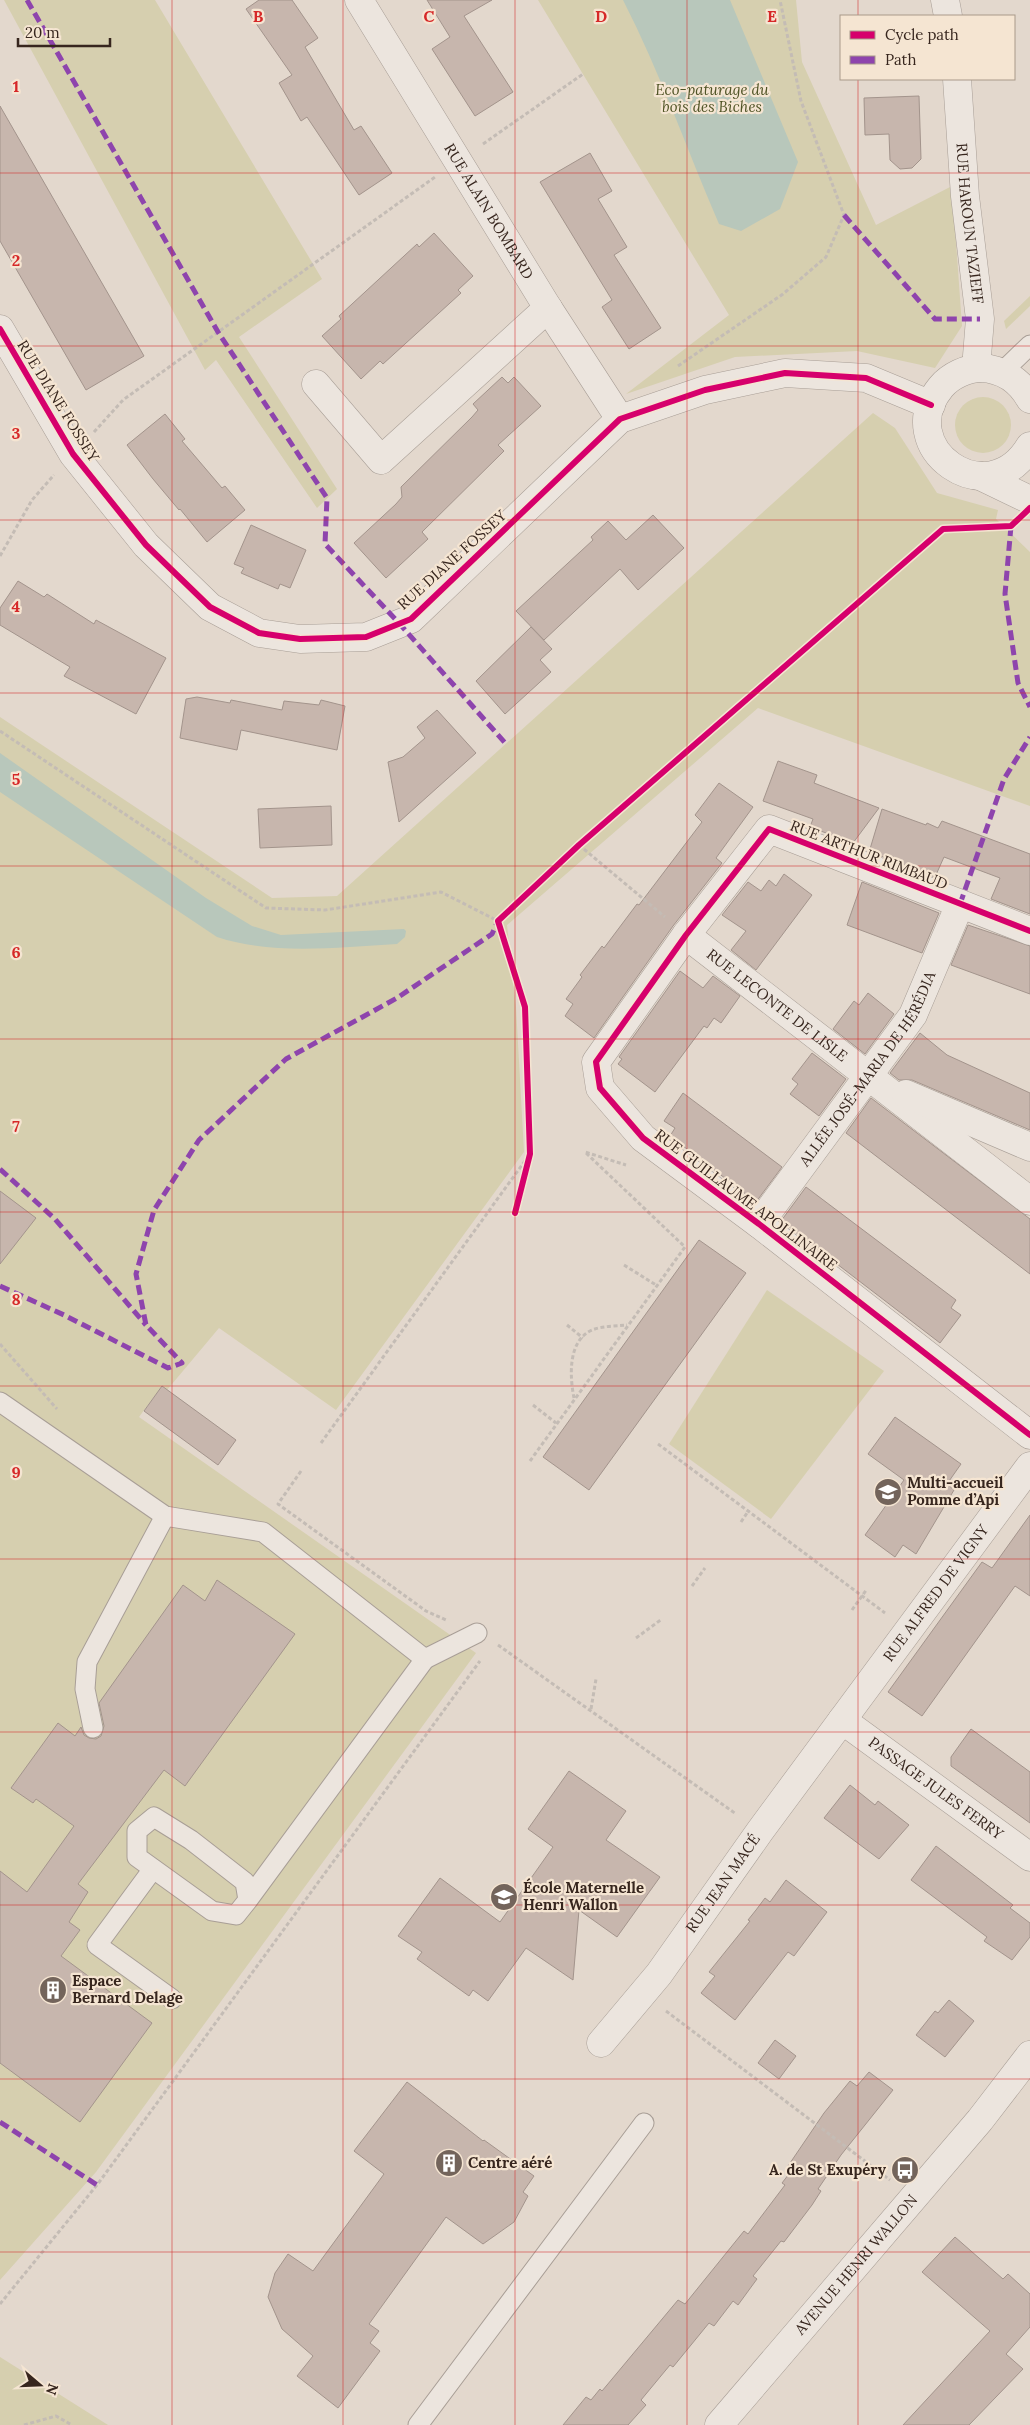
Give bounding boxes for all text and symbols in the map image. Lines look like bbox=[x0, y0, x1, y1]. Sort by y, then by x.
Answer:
text: B bbox=[253, 6, 264, 26]
text: C bbox=[423, 6, 435, 26]
text: D bbox=[595, 6, 607, 26]
text: E bbox=[767, 6, 777, 26]
scale bar bbox=[18, 15, 110, 47]
legend bbox=[840, 15, 1015, 80]
text: 20 m bbox=[25, 23, 60, 42]
text: Cycle path bbox=[885, 25, 959, 44]
text: Path bbox=[885, 50, 916, 69]
text: 1 bbox=[13, 76, 19, 96]
park label: Eco-paturage du bois des Biches bbox=[655, 80, 769, 116]
street label: RUE ALAIN BOMBARD bbox=[440, 140, 538, 283]
street label: RUE HAROUN TAZIEFF bbox=[952, 142, 988, 305]
text: 2 bbox=[12, 250, 20, 270]
street label: RUE DIANE FOSSEY bbox=[13, 336, 104, 466]
text: 3 bbox=[12, 423, 21, 443]
street label: RUE DIANE FOSSEY bbox=[393, 505, 510, 613]
text: 4 bbox=[12, 596, 21, 616]
text: 5 bbox=[12, 769, 21, 789]
street label: RUE ARTHUR RIMBAUD bbox=[788, 816, 951, 893]
text: 6 bbox=[11, 942, 21, 962]
street label: RUE LECONTE DE LISLE bbox=[703, 944, 852, 1065]
street label: ALLÉE JOSÉ-MARIA DE HÉRÉDIA bbox=[794, 968, 940, 1171]
text: 7 bbox=[12, 1116, 20, 1136]
street label: RUE GUILLAUME APOLLINAIRE bbox=[651, 1125, 841, 1275]
text: 8 bbox=[11, 1289, 21, 1309]
text: 9 bbox=[11, 1462, 21, 1482]
place label: Multi-accueil Pomme d’Api bbox=[907, 1473, 1004, 1509]
school or university icon: Multi-accueil Pomme d’Api bbox=[873, 1477, 903, 1507]
street label: RUE ALFRED DE VIGNY bbox=[879, 1520, 993, 1665]
street label: PASSAGE JULES FERRY bbox=[865, 1732, 1008, 1844]
street label: RUE JEAN MACÉ bbox=[681, 1830, 764, 1936]
place label: École Maternelle Henri Wallon bbox=[523, 1878, 644, 1914]
school or university icon: École Maternelle Henri Wallon bbox=[489, 1882, 519, 1912]
place label: Espace Bernard Delage bbox=[72, 1971, 183, 2007]
building icon: Espace Bernard Delage bbox=[38, 1975, 68, 2005]
building icon: Centre aéré bbox=[434, 2148, 464, 2178]
place label: Centre aéré bbox=[468, 2153, 552, 2172]
bus stop icon: A. de St Exupéry bbox=[890, 2155, 920, 2185]
place label: A. de St Exupéry bbox=[769, 2160, 887, 2179]
street label: AVENUE HENRI WALLON bbox=[790, 2190, 921, 2339]
north arrow bbox=[15, 2360, 65, 2410]
text: N bbox=[42, 2381, 63, 2397]

